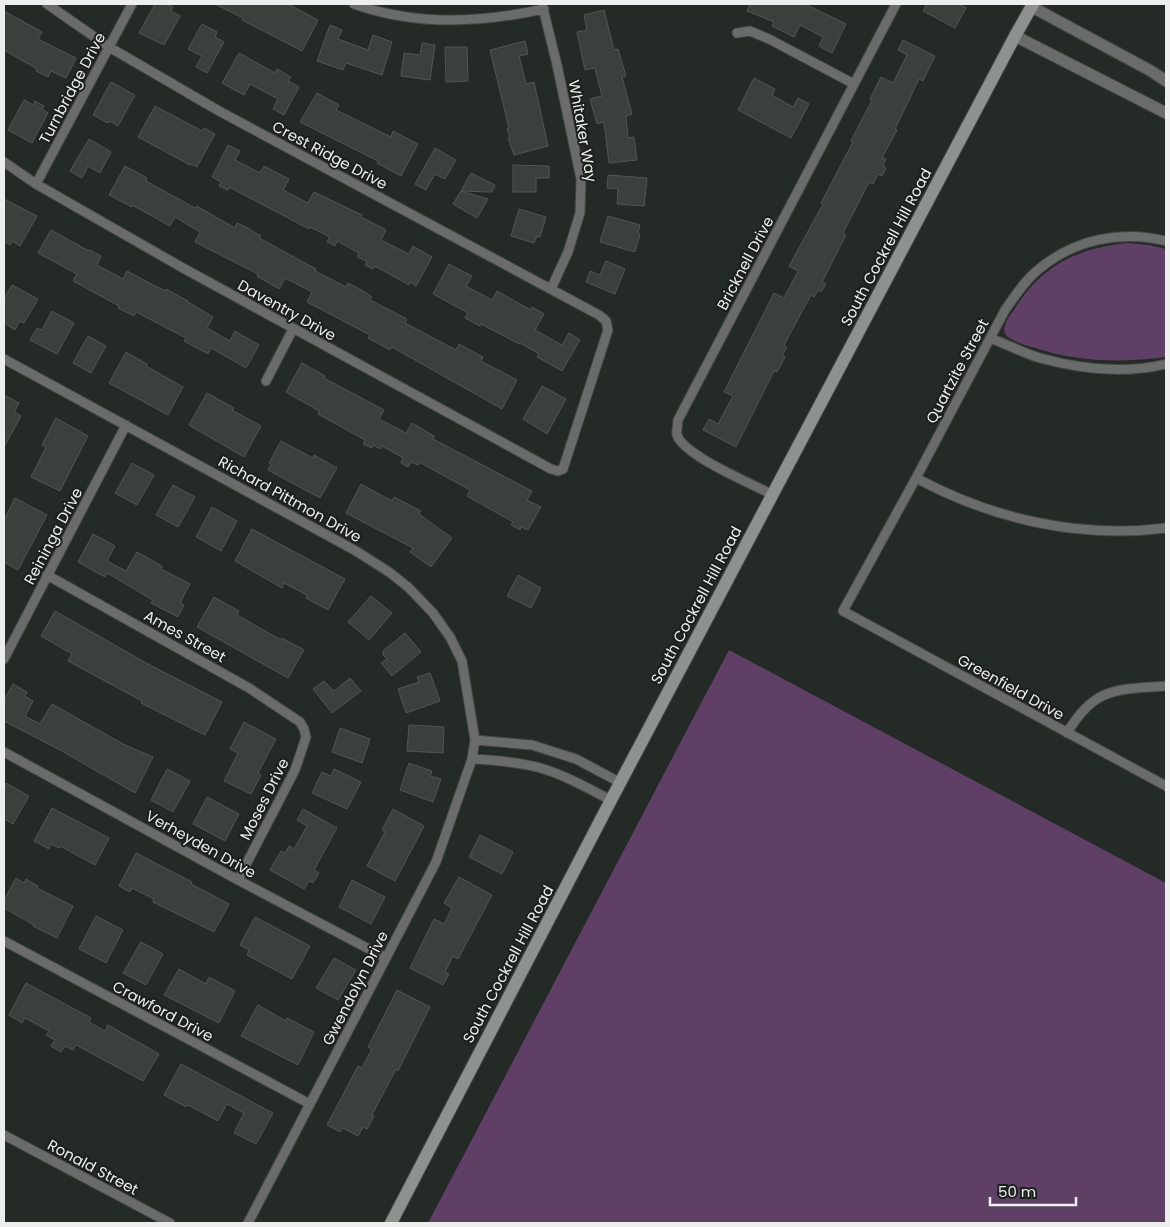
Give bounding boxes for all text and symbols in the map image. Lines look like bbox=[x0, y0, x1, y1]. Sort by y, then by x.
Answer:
street label: Turnbridge Drive bbox=[34, 29, 110, 147]
street label: Whitaker Way bbox=[564, 78, 602, 184]
street label: Crest Ridge Drive bbox=[269, 116, 391, 194]
street label: South Cockrell Hill Road bbox=[835, 164, 937, 330]
street label: Bricknell Drive bbox=[712, 213, 778, 313]
street label: Daventry Drive bbox=[234, 274, 340, 346]
street label: Quartzite Street bbox=[921, 315, 993, 427]
street label: Richard Pittmon Drive bbox=[215, 451, 365, 547]
street label: Reininga Drive bbox=[19, 484, 87, 588]
street label: South Cockrell Hill Road bbox=[645, 522, 747, 688]
street label: Ames Street bbox=[140, 605, 230, 667]
street label: Greenfield Drive bbox=[954, 649, 1068, 725]
street label: Moses Drive bbox=[234, 755, 294, 843]
street label: Verheyden Drive bbox=[142, 805, 260, 883]
street label: South Cockrell Hill Road bbox=[457, 881, 559, 1047]
street label: Gwendolyn Drive bbox=[317, 927, 393, 1049]
street label: Crawford Drive bbox=[109, 976, 217, 1046]
street label: Ronald Street bbox=[44, 1134, 142, 1200]
scale bar bbox=[990, 1174, 1076, 1206]
text: 50 m bbox=[998, 1181, 1036, 1202]

